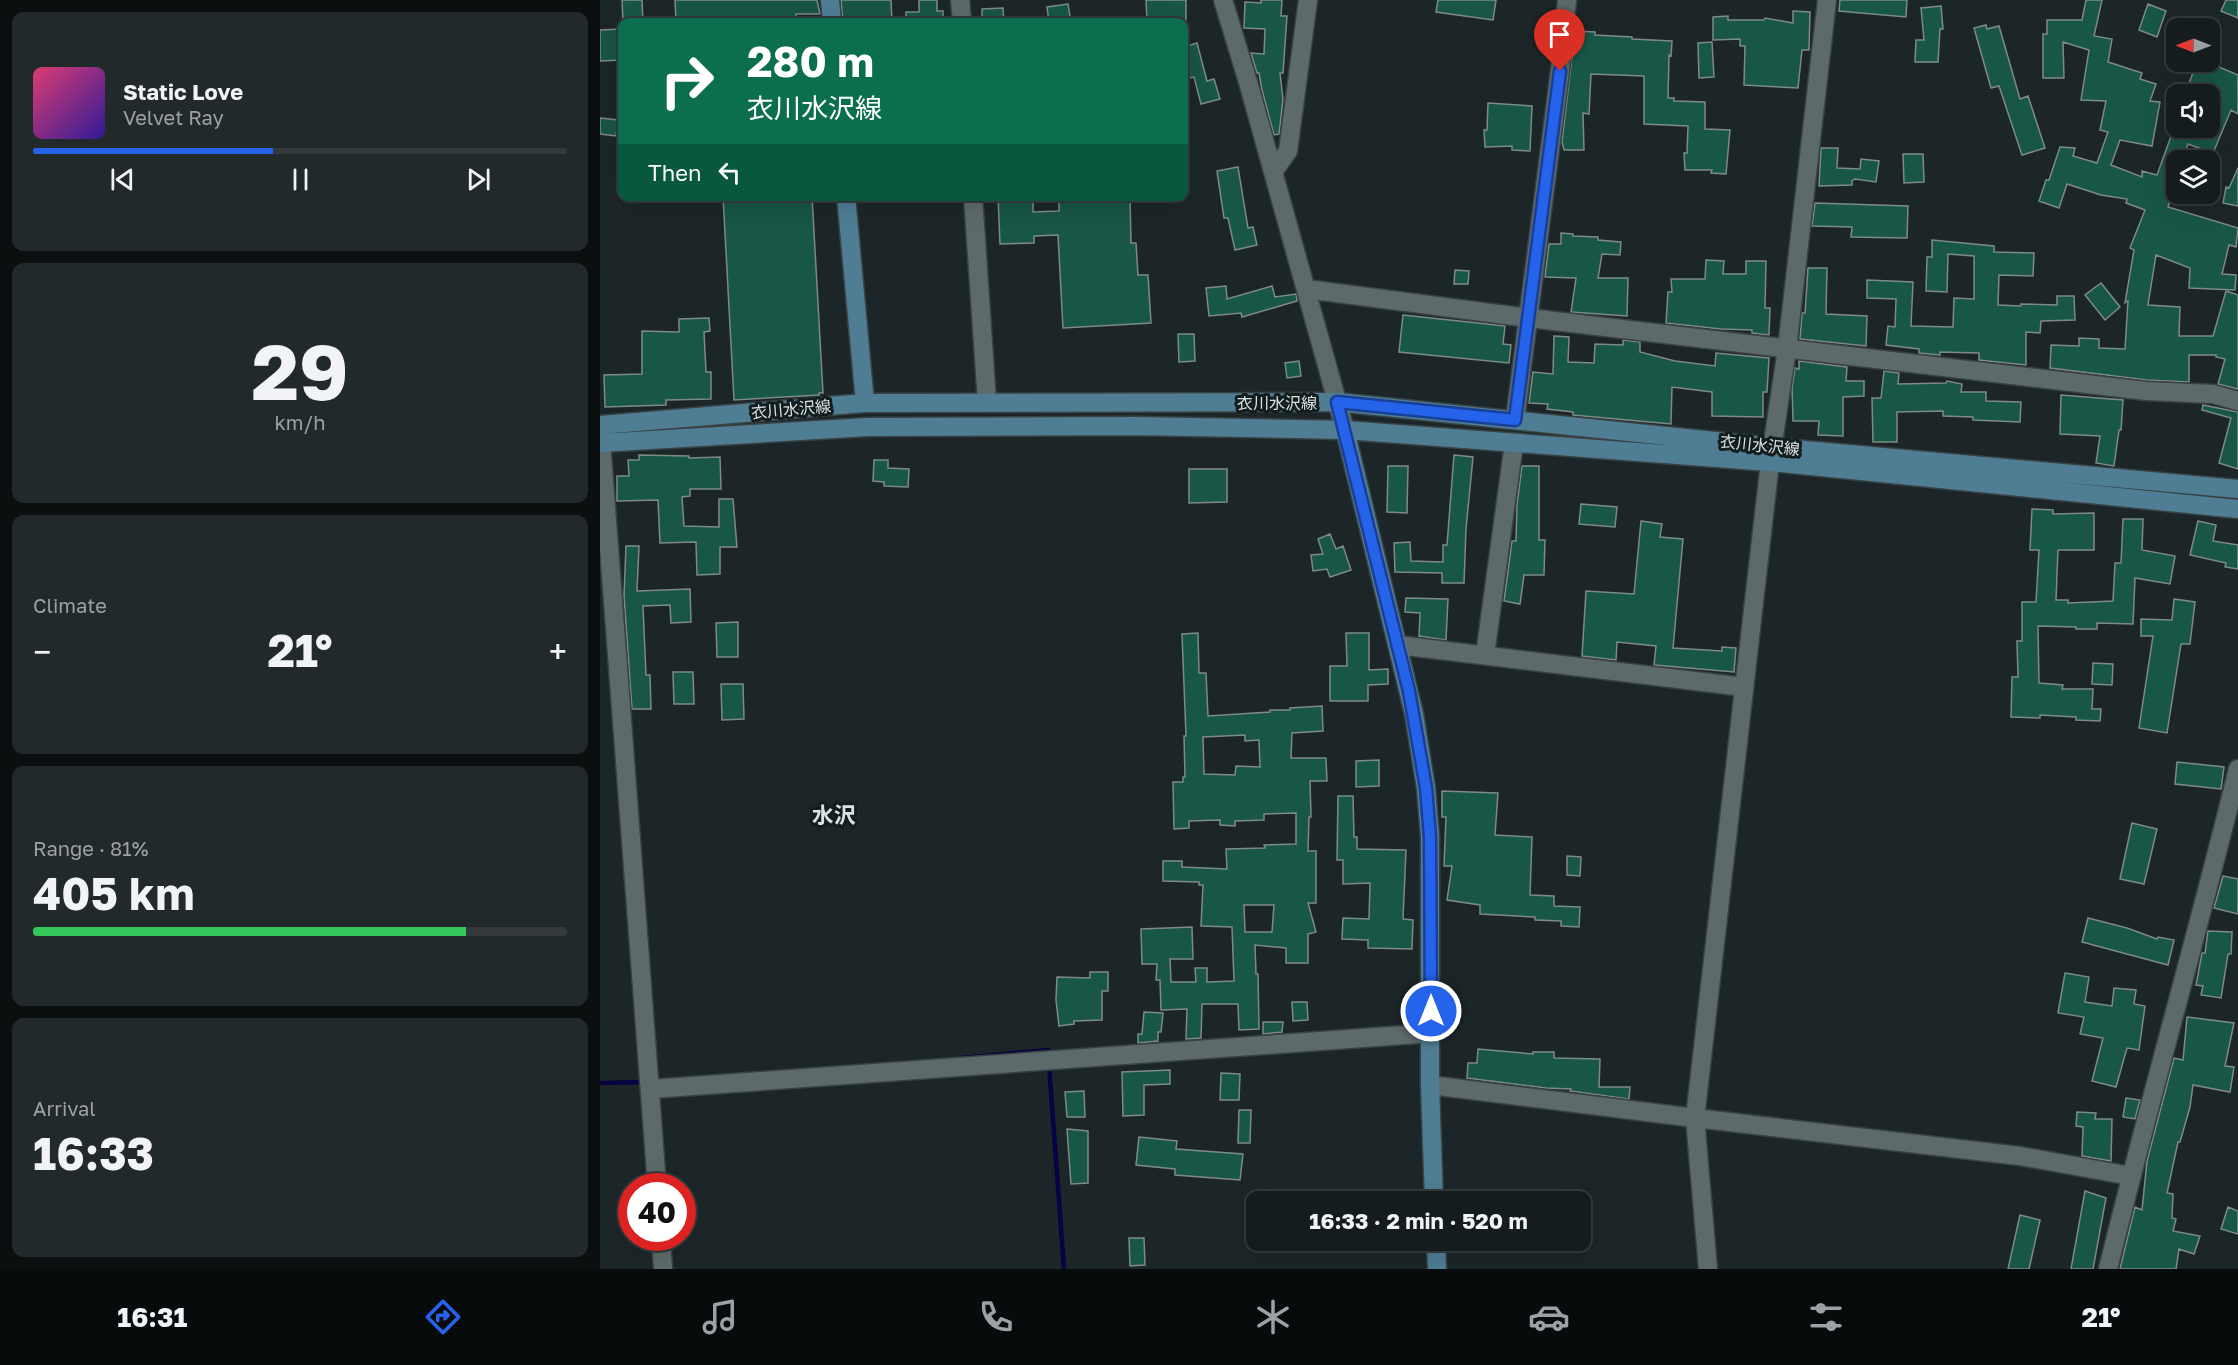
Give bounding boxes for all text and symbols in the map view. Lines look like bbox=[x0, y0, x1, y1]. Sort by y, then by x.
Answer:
pin bbox=[1534, 9, 1585, 71]
icon: arrive bbox=[1543, 18, 1576, 51]
north arrow bbox=[2166, 18, 2220, 72]
map controls bbox=[2166, 18, 2220, 204]
text: 280 m bbox=[747, 36, 874, 86]
icon: right bbox=[648, 42, 726, 120]
text: Static Love bbox=[123, 78, 243, 105]
button: sound bbox=[2166, 84, 2220, 138]
text: 衣川水沢線 bbox=[747, 92, 882, 124]
text: Velvet Ray bbox=[123, 105, 224, 129]
button: layers bbox=[2166, 150, 2220, 204]
icon: left bbox=[713, 156, 746, 189]
text: Then bbox=[648, 159, 701, 186]
icon: previous bbox=[106, 163, 139, 196]
icon: pause bbox=[284, 163, 317, 196]
icon: next bbox=[462, 163, 495, 196]
text: 29 bbox=[251, 324, 349, 417]
street label: 衣川水沢線 bbox=[1237, 393, 1317, 413]
street label: 衣川水沢線 bbox=[750, 396, 832, 422]
text: km/h bbox=[275, 410, 325, 434]
street label: 衣川水沢線 bbox=[1719, 431, 1801, 459]
text: Climate bbox=[33, 593, 107, 617]
text: 21° bbox=[267, 623, 333, 677]
text: − bbox=[33, 632, 51, 671]
text: + bbox=[549, 632, 567, 671]
district label: 水沢 bbox=[812, 801, 856, 828]
text: Range · 81% bbox=[33, 836, 149, 860]
text: 405 km bbox=[33, 866, 195, 920]
position arrow bbox=[1399, 979, 1463, 1043]
text: Arrival bbox=[33, 1096, 96, 1120]
text: 16:33 bbox=[33, 1126, 154, 1180]
speed limit sign: 40 bbox=[618, 1173, 696, 1251]
text: 16:33 · 2 min · 520 m bbox=[1309, 1207, 1528, 1234]
icon: directions bbox=[422, 1296, 464, 1338]
icon: music bbox=[699, 1296, 741, 1338]
icon: phone bbox=[975, 1296, 1017, 1338]
icon: climate bbox=[1252, 1296, 1294, 1338]
icon: car bbox=[1528, 1296, 1570, 1338]
icon: filters bbox=[1805, 1296, 1847, 1338]
text: 16:31 bbox=[117, 1301, 187, 1333]
text: 21° bbox=[2082, 1301, 2121, 1333]

